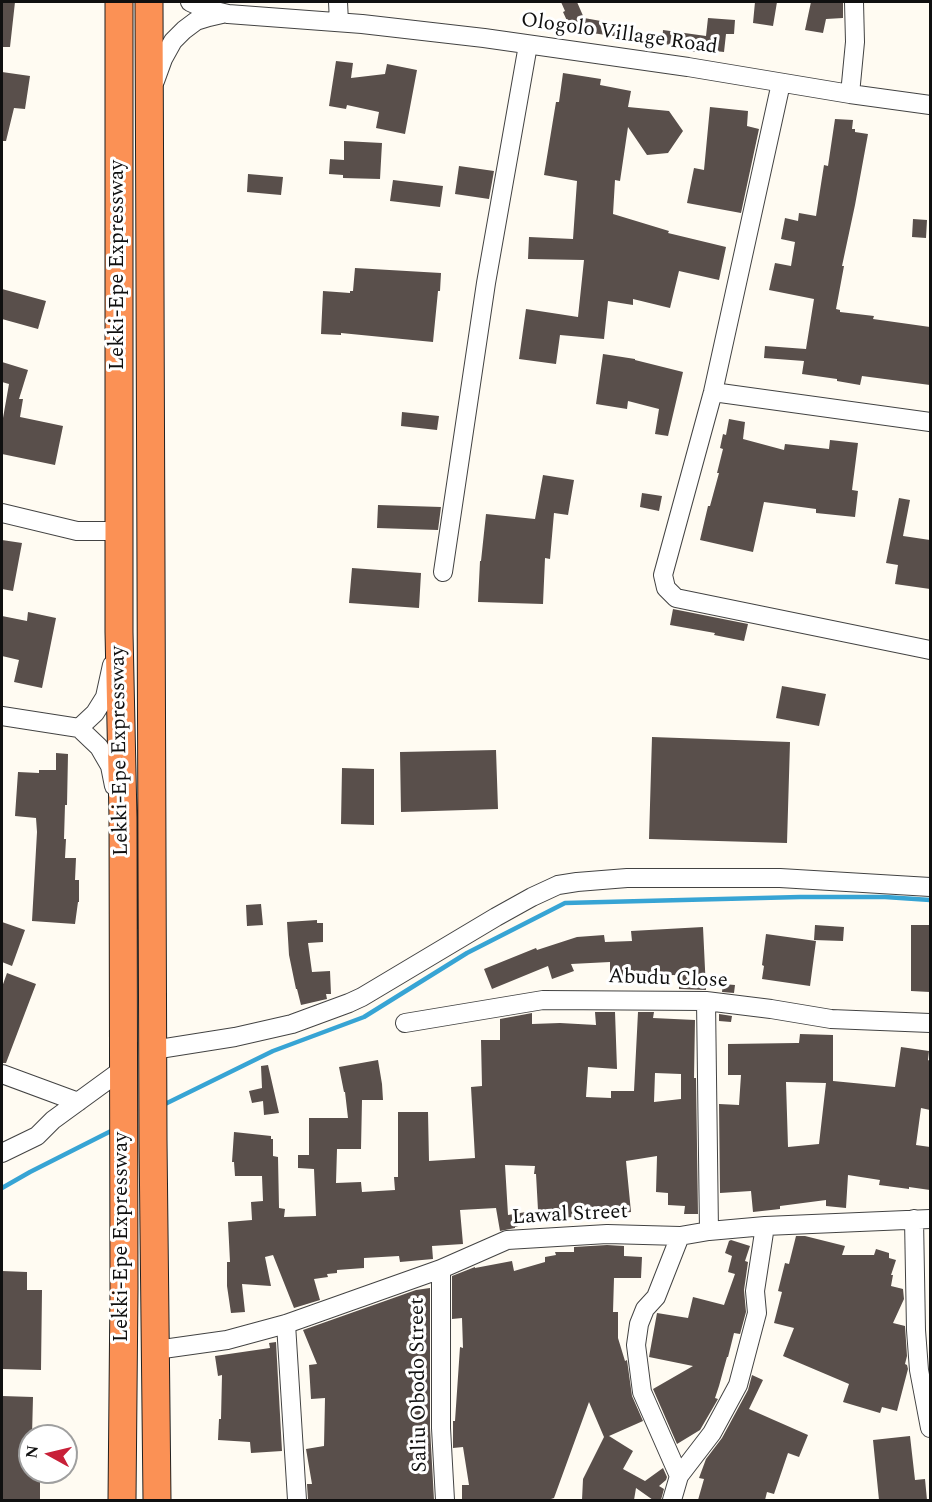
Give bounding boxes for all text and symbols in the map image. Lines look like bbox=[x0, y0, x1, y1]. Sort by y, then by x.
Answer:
street label: Ologolo Village Road bbox=[519, 9, 719, 61]
street label: Lekki-Epe Expressway bbox=[106, 160, 132, 370]
street label: Lekki-Epe Expressway bbox=[107, 646, 135, 856]
street label: Abudu Close bbox=[608, 965, 728, 995]
street label: Lekki-Epe Expressway bbox=[110, 1132, 136, 1342]
street label: Lawal Street bbox=[511, 1200, 629, 1232]
street label: Saliu Obodo Street bbox=[406, 1297, 434, 1473]
north arrow bbox=[18, 1424, 78, 1484]
text: N bbox=[19, 1444, 45, 1460]

